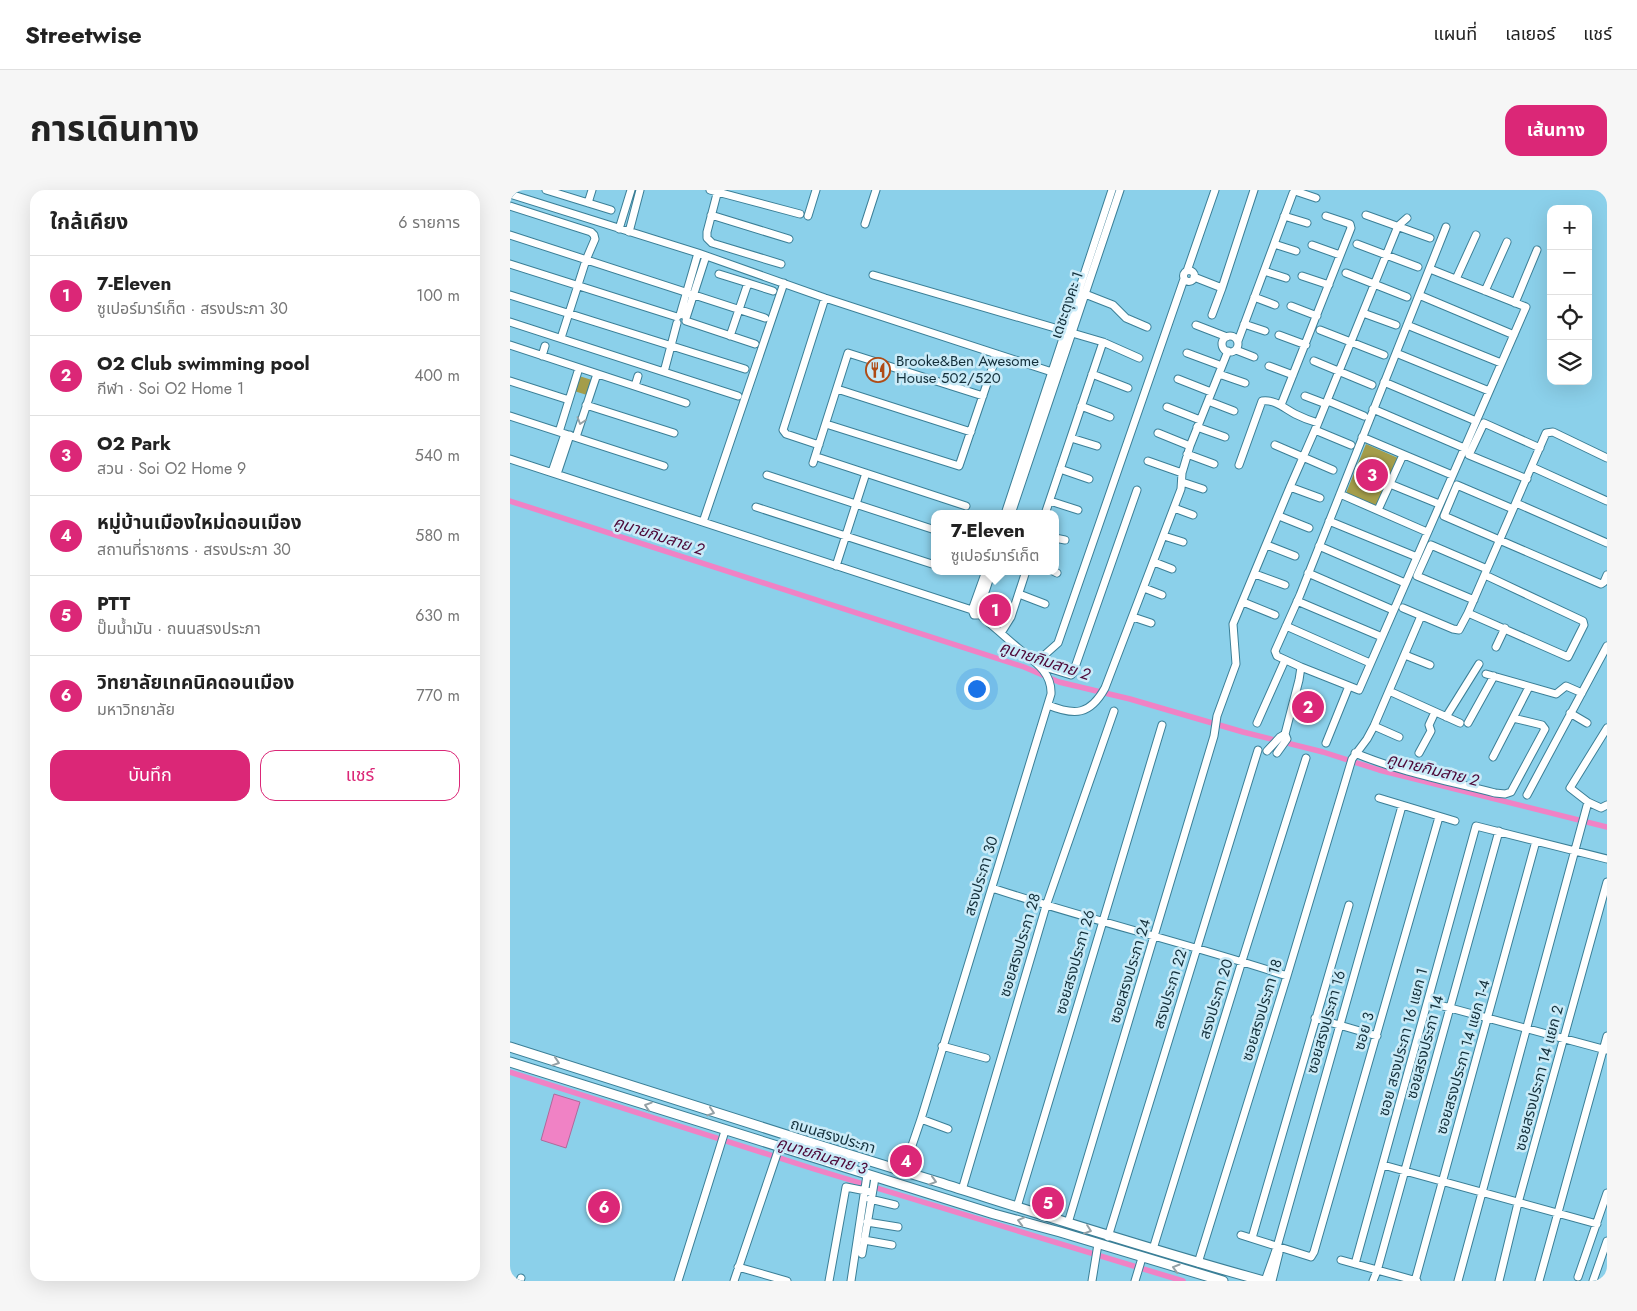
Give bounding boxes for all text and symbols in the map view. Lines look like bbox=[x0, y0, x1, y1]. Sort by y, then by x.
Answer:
text: Streetwise bbox=[25, 17, 142, 52]
text: แผนที่ bbox=[1433, 21, 1477, 47]
text: เลเยอร์ bbox=[1505, 21, 1555, 47]
text: แชร์ bbox=[1583, 21, 1612, 47]
text: การเดินทาง bbox=[30, 104, 199, 154]
button: เส้นทาง bbox=[1505, 105, 1607, 156]
map controls bbox=[1547, 205, 1592, 385]
button: + bbox=[1547, 205, 1592, 250]
text: ใกล้เคียง bbox=[50, 207, 128, 237]
text: 6 รายการ bbox=[398, 211, 460, 234]
button: − bbox=[1547, 250, 1592, 295]
street label: เดชะตุงคะ 1 bbox=[1045, 268, 1089, 342]
text: 7-Eleven bbox=[97, 270, 171, 297]
text: 1 bbox=[62, 284, 70, 307]
text: 100 m bbox=[416, 284, 460, 307]
button: locate bbox=[1547, 295, 1592, 340]
text: ซูเปอร์มาร์เก็ต · สรงประภา 30 bbox=[97, 297, 288, 320]
button: layers bbox=[1547, 340, 1592, 385]
text: O2 Club swimming pool bbox=[97, 350, 310, 377]
place label: Brooke&Ben Awesome House 502/520 bbox=[896, 350, 1039, 389]
restaurant icon: Brooke&Ben Awesome House 502/520 bbox=[865, 357, 891, 383]
text: 2 bbox=[61, 364, 71, 387]
text: 400 m bbox=[414, 364, 460, 387]
text: กีฬา · Soi O2 Home 1 bbox=[97, 377, 244, 400]
one-way arrow bbox=[577, 417, 587, 425]
text: O2 Park bbox=[97, 430, 171, 457]
text: 3 bbox=[61, 444, 71, 467]
text: 540 m bbox=[415, 444, 460, 467]
pin: 3 bbox=[1356, 456, 1388, 494]
text: สวน · Soi O2 Home 9 bbox=[97, 457, 246, 480]
text: หมู่บ้านเมืองใหม่ดอนเมือง bbox=[97, 509, 302, 536]
water label: คูนายกิมสาย 2 bbox=[611, 510, 708, 561]
popup bbox=[931, 510, 1059, 575]
text: 7-Eleven bbox=[951, 517, 1025, 544]
text: 4 bbox=[60, 524, 72, 547]
text: 580 m bbox=[415, 524, 460, 547]
text: สถานที่ราชการ · สรงประภา 30 bbox=[97, 538, 291, 561]
text: ซูเปอร์มาร์เก็ต bbox=[951, 544, 1039, 567]
text: PTT bbox=[97, 590, 130, 617]
pin: 1 bbox=[979, 591, 1011, 629]
text: 5 bbox=[61, 604, 71, 627]
text: 630 m bbox=[415, 604, 460, 627]
text: ปั๊มน้ำมัน · ถนนสรงประภา bbox=[97, 617, 261, 640]
water label: คูนายกิมสาย 2 bbox=[997, 635, 1094, 686]
text: วิทยาลัยเทคนิคดอนเมือง bbox=[97, 669, 294, 696]
your location bbox=[964, 676, 990, 702]
text: 6 bbox=[61, 684, 71, 707]
text: 770 m bbox=[416, 684, 460, 707]
pin: 2 bbox=[1292, 688, 1324, 726]
text: มหาวิทยาลัย bbox=[97, 698, 175, 721]
water label: คูนายกิมสาย 2 bbox=[1385, 747, 1482, 792]
button: บันทึก bbox=[50, 750, 250, 801]
button: แชร์ bbox=[260, 750, 460, 801]
street label: สรงประภา 30 bbox=[958, 833, 1004, 919]
street label: ซอยสรงประภา 28 bbox=[994, 890, 1046, 1000]
street label: ซอยสรงประภา 26 bbox=[1050, 907, 1100, 1017]
street label: ซอยสรงประภา 24 bbox=[1104, 916, 1156, 1026]
street label: สรงประภา 22 bbox=[1147, 947, 1193, 1031]
street label: สรงประภา 20 bbox=[1193, 956, 1239, 1042]
street label: ซอยสรงประภา 18 bbox=[1236, 956, 1288, 1064]
street label: ซอย สรงประภา 16 แยก 1 bbox=[1373, 965, 1433, 1119]
street label: ซอยสรงประภา 16 bbox=[1301, 968, 1351, 1076]
street label: ซอยสรงประภา 14 แยก 1-4 bbox=[1430, 977, 1496, 1137]
street label: ซอยสรงประภา 14 bbox=[1401, 993, 1449, 1101]
street label: ซอยสรงประภา 14 แยก 2 bbox=[1509, 1003, 1569, 1153]
street label: ซอย 3 bbox=[1348, 1009, 1380, 1053]
one-way arrow bbox=[552, 1057, 560, 1067]
one-way arrow bbox=[644, 1102, 653, 1112]
one-way arrow bbox=[706, 1106, 715, 1116]
street label: ถนนสรงประภา bbox=[788, 1113, 878, 1159]
water label: คูนายกิมสาย 3 bbox=[774, 1131, 870, 1180]
pin: 4 bbox=[890, 1142, 922, 1180]
one-way arrow bbox=[928, 1175, 937, 1185]
pin: 5 bbox=[1032, 1184, 1064, 1222]
pin: 6 bbox=[588, 1188, 620, 1226]
one-way arrow bbox=[1017, 1217, 1025, 1227]
one-way arrow bbox=[1083, 1224, 1092, 1234]
one-way arrow bbox=[1173, 1263, 1181, 1273]

